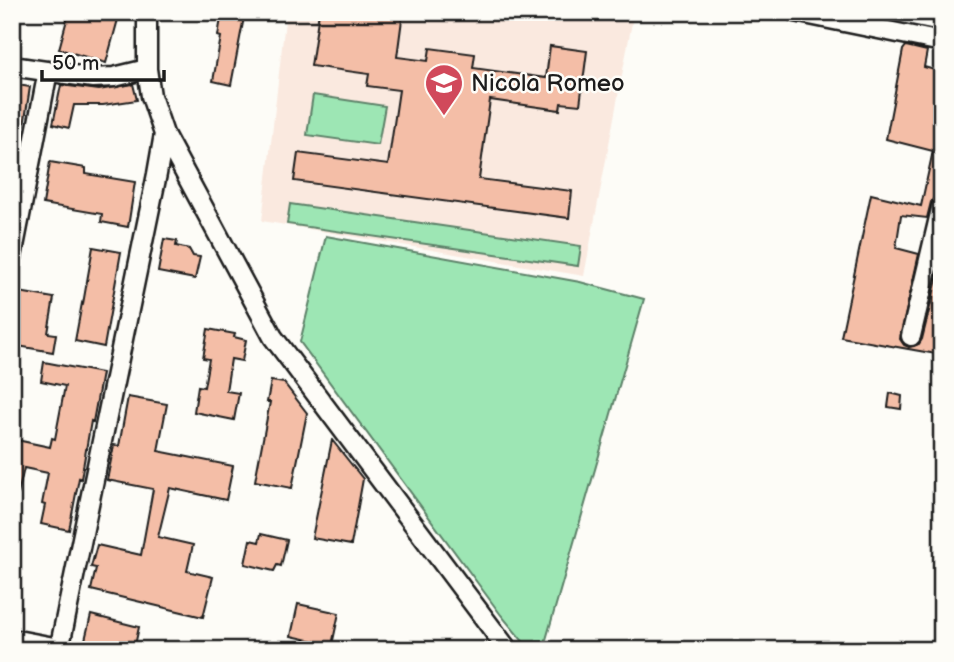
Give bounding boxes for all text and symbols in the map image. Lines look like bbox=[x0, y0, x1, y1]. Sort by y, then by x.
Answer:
scale bar bbox=[42, 38, 164, 82]
text: 50 m bbox=[52, 51, 99, 76]
school or university icon: Nicola Romeo bbox=[423, 62, 465, 117]
place label: Nicola Romeo bbox=[471, 69, 625, 98]

